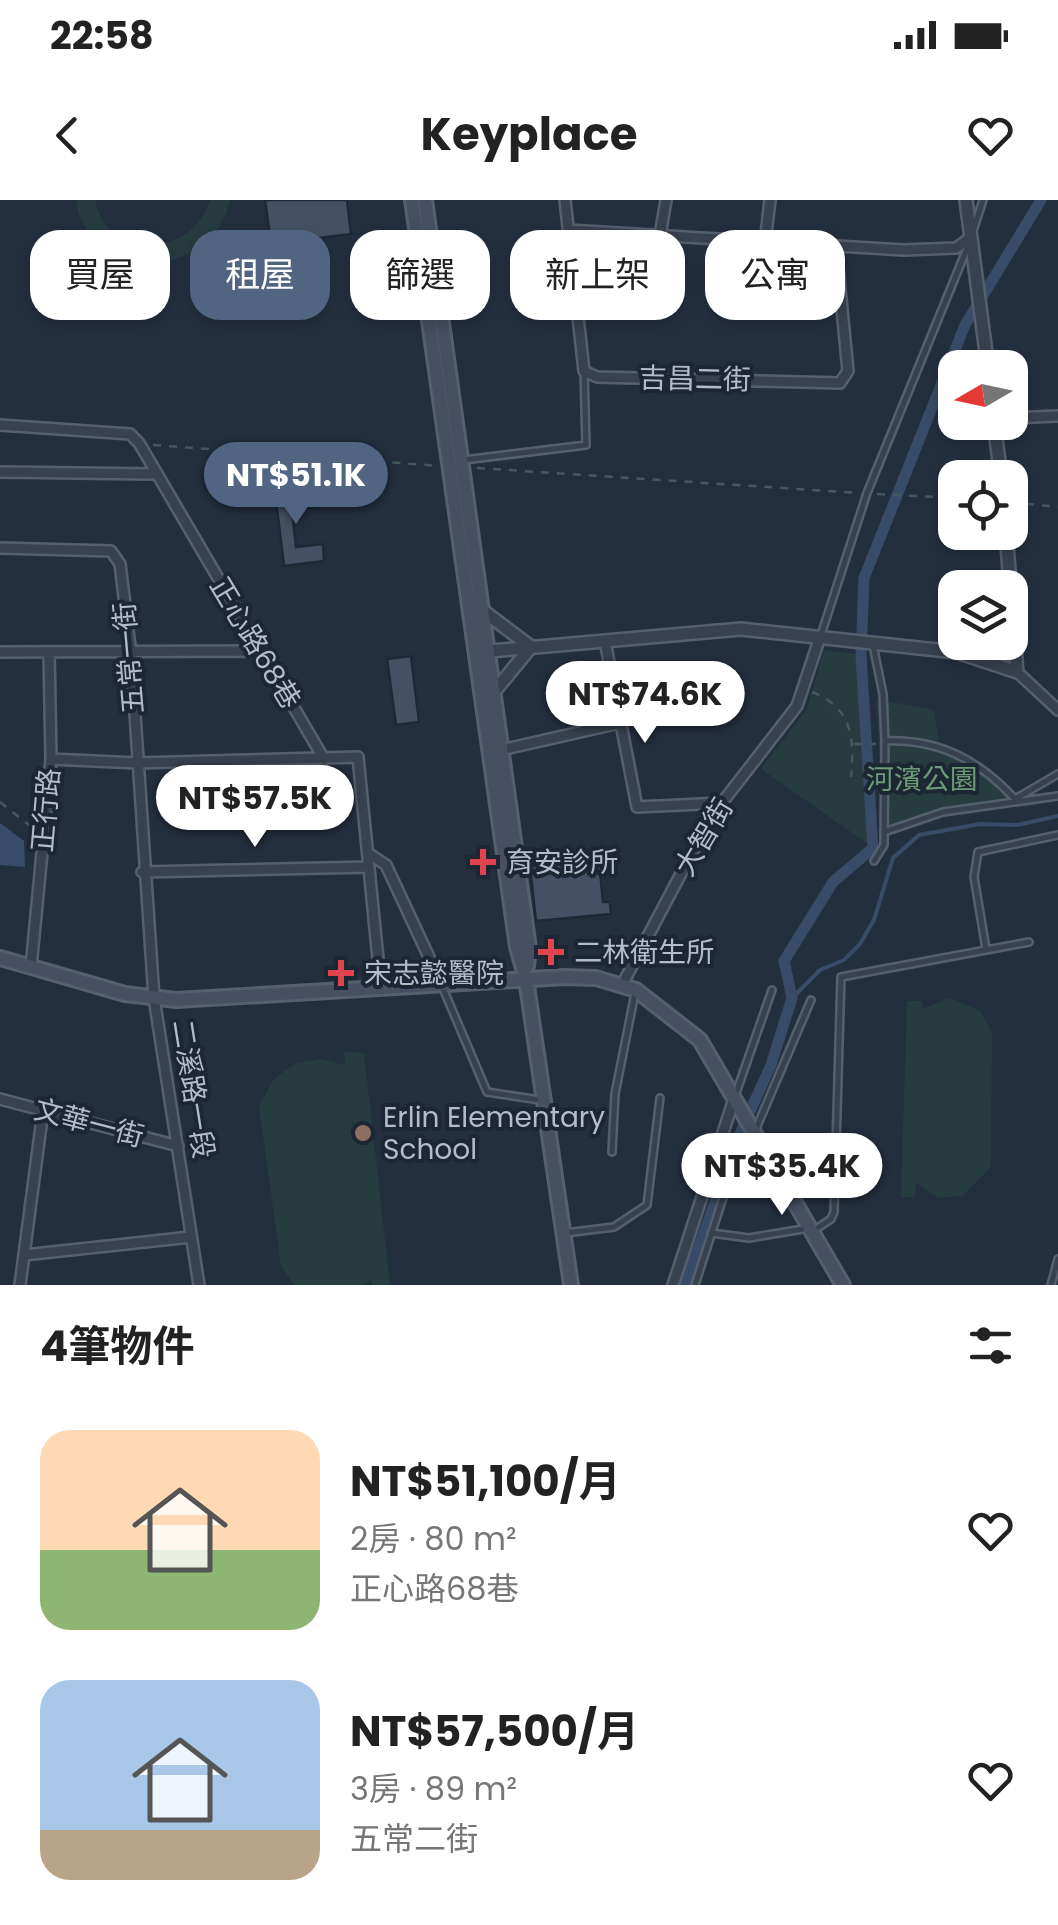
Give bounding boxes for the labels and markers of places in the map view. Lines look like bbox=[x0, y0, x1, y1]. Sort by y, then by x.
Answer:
pin: NT$51.1K bbox=[193, 442, 399, 527]
pin: NT$74.6K bbox=[542, 661, 748, 746]
pin: NT$57.5K bbox=[152, 765, 358, 850]
place label: 育安診所 bbox=[506, 843, 618, 882]
marker: 育安診所 bbox=[470, 849, 496, 875]
place label: 二林衛生所 bbox=[574, 933, 714, 972]
marker: 二林衛生所 bbox=[538, 939, 564, 965]
place label: 宋志懿醫院 bbox=[364, 954, 504, 993]
marker: 宋志懿醫院 bbox=[328, 960, 354, 986]
place label: Erlin Elementary School bbox=[383, 1098, 605, 1169]
marker: Erlin Elementary School bbox=[352, 1122, 374, 1144]
pin: NT$35.4K bbox=[679, 1133, 885, 1218]

